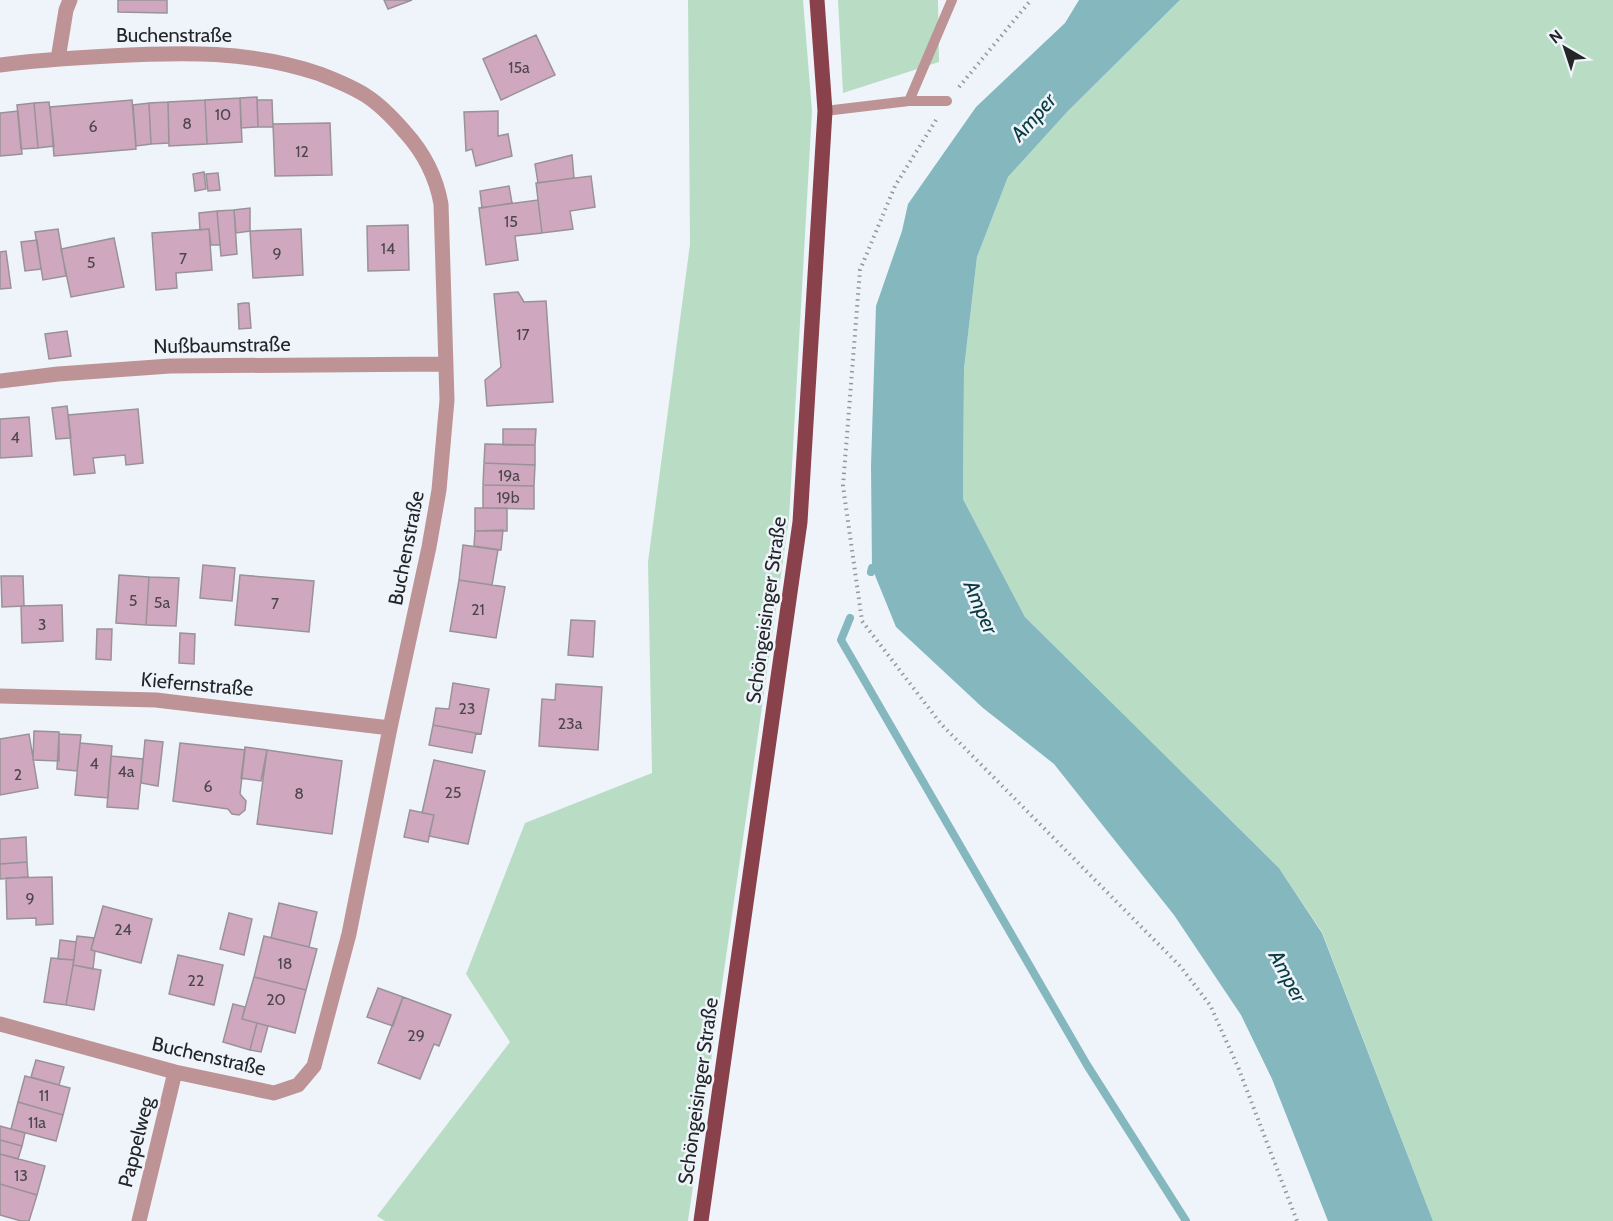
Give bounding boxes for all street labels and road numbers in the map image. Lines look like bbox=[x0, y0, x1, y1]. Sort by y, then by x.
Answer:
street label: Buchenstraße bbox=[116, 23, 232, 47]
street label: Nußbaumstraße bbox=[153, 332, 291, 358]
street label: Buchenstraße bbox=[383, 489, 429, 607]
street label: Schöngeisinger Straße bbox=[741, 515, 791, 705]
street label: Kiefernstraße bbox=[140, 667, 254, 701]
street label: Schöngeisinger Straße bbox=[673, 996, 723, 1186]
street label: Buchenstraße bbox=[150, 1031, 268, 1081]
street label: Pappelweg bbox=[113, 1093, 159, 1190]

